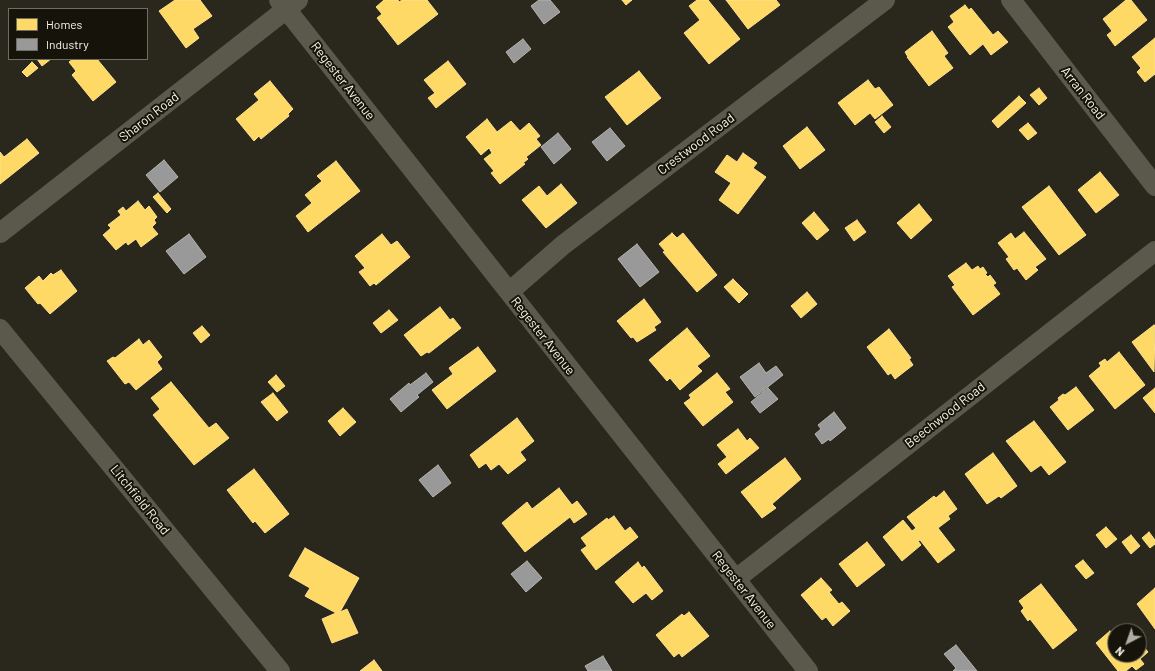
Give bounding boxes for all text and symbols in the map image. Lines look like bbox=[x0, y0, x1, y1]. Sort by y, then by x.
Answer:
legend bbox=[8, 8, 148, 60]
text: Homes bbox=[46, 17, 82, 31]
text: Industry bbox=[46, 37, 89, 51]
street label: Regester Avenue bbox=[308, 39, 378, 123]
street label: Arran Road bbox=[1058, 64, 1108, 122]
street label: Sharon Road bbox=[116, 89, 182, 145]
street label: Crestwood Road bbox=[655, 110, 737, 178]
street label: Regester Avenue bbox=[508, 294, 578, 378]
street label: Beechwood Road bbox=[902, 379, 988, 451]
street label: Litchfield Road bbox=[107, 462, 173, 538]
street label: Regester Avenue bbox=[709, 548, 779, 632]
north arrow bbox=[1107, 623, 1147, 663]
text: N bbox=[1112, 644, 1126, 659]

